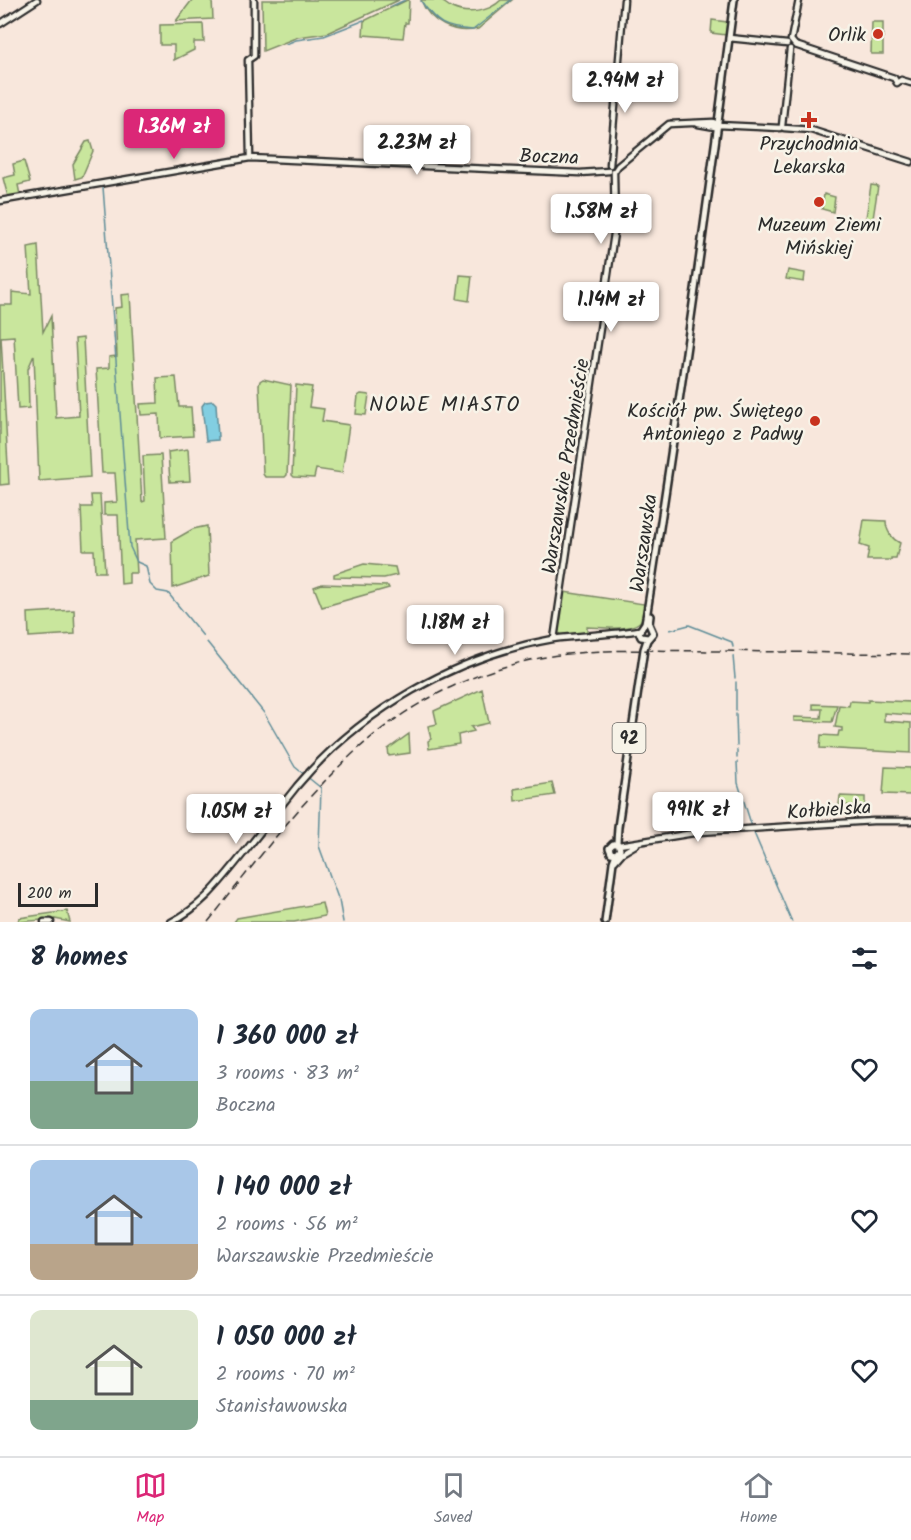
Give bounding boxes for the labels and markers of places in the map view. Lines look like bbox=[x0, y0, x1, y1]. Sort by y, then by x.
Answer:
place label: Orlik bbox=[828, 20, 867, 52]
marker: Orlik bbox=[871, 27, 885, 41]
pin: 2.94M zł bbox=[563, 63, 687, 114]
pin: 1.36M zł bbox=[112, 109, 236, 160]
marker: Przychodnia Lekarska bbox=[800, 111, 818, 129]
pin: 2.23M zł bbox=[355, 125, 479, 176]
place label: Przychodnia Lekarska bbox=[759, 129, 859, 184]
pin: 1.58M zł bbox=[539, 194, 663, 245]
marker: Muzeum Ziemi Mińskiej bbox=[812, 195, 826, 209]
place label: Muzeum Ziemi Mińskiej bbox=[757, 210, 882, 265]
pin: 1.14M zł bbox=[549, 282, 673, 333]
place label: Kościół pw. Świętego Antoniego z Padwy bbox=[627, 396, 804, 451]
marker: Kościół pw. Świętego Antoniego z Padwy bbox=[808, 414, 822, 428]
pin: 1.18M zł bbox=[393, 605, 517, 656]
pin: 991K zł bbox=[643, 792, 753, 843]
pin: 1.05M zł bbox=[174, 794, 298, 845]

